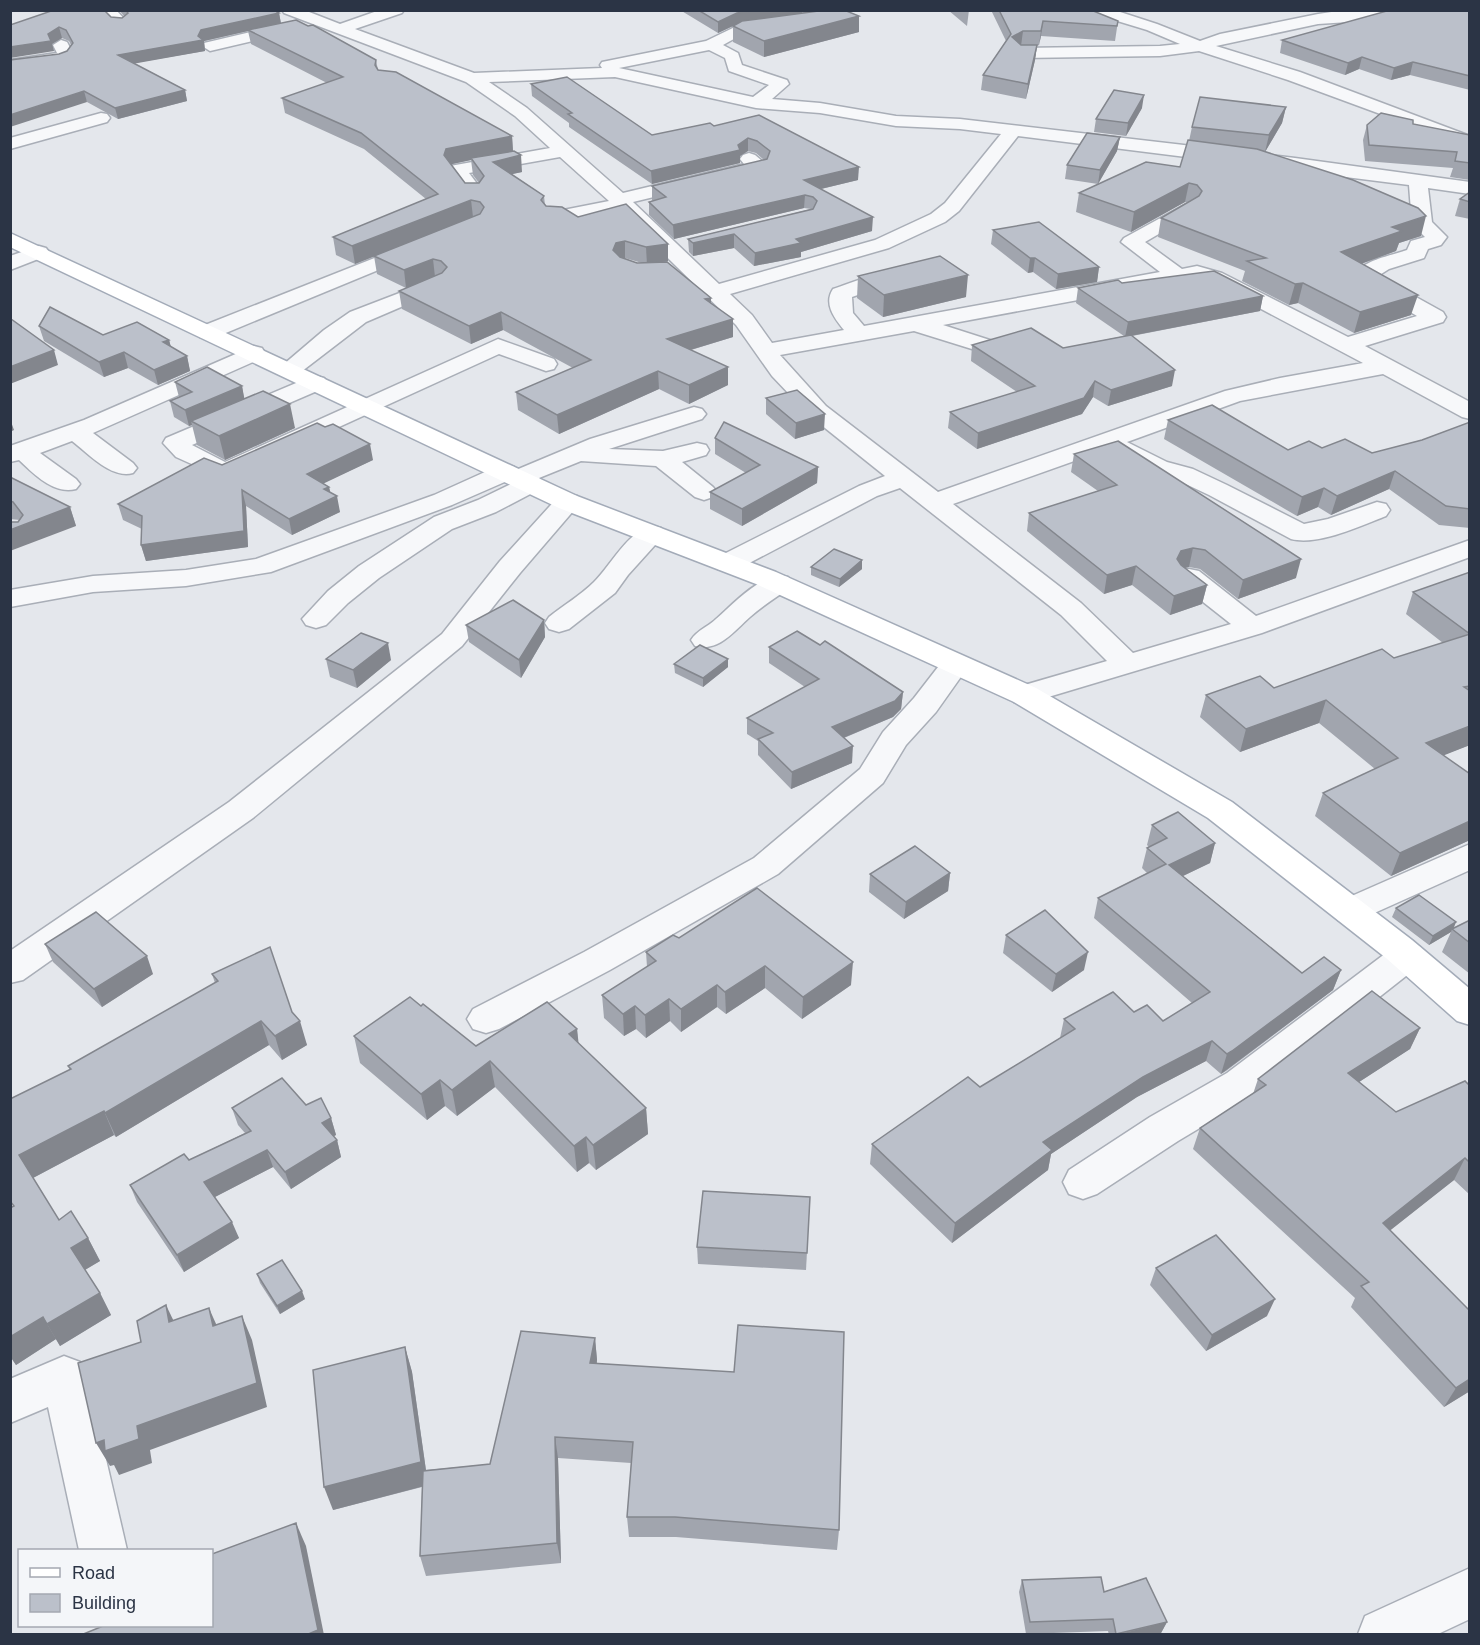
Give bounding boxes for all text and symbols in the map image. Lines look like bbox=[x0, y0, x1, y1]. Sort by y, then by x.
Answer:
legend bbox=[18, 1549, 213, 1627]
text: Road bbox=[72, 1563, 115, 1583]
text: Building bbox=[72, 1593, 136, 1613]

